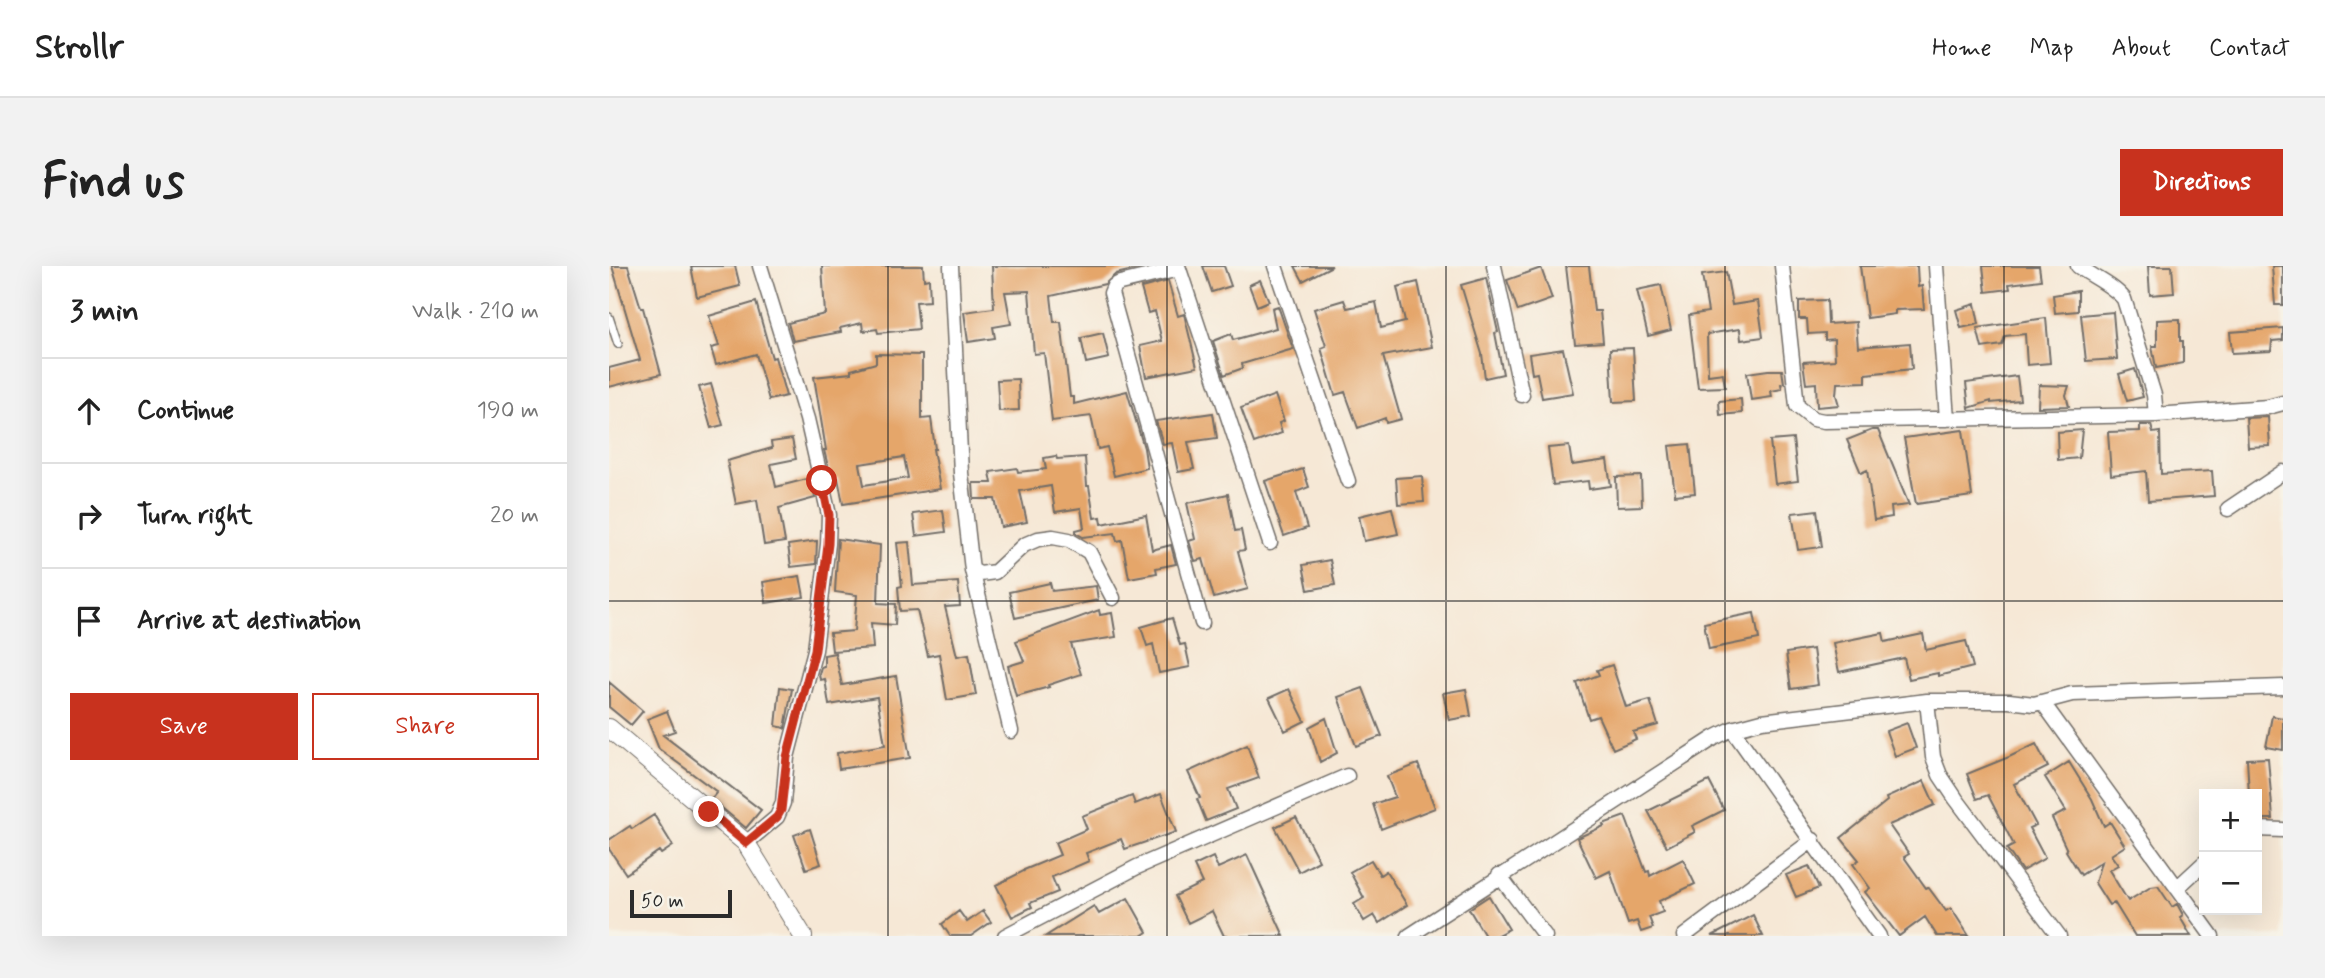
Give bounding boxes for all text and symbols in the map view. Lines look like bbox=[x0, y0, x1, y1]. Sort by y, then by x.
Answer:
text: Strollr bbox=[35, 26, 124, 70]
text: Home bbox=[1932, 33, 1992, 64]
text: Map bbox=[2030, 33, 2074, 64]
text: About bbox=[2112, 33, 2171, 64]
text: Contact bbox=[2209, 33, 2290, 64]
button: Directions bbox=[2120, 149, 2283, 216]
text: Find us bbox=[42, 150, 185, 215]
text: 3 min bbox=[70, 292, 139, 331]
text: Walk · 210 m bbox=[412, 297, 539, 327]
icon: ahead bbox=[70, 392, 108, 430]
text: Continue bbox=[137, 394, 234, 428]
text: 190 m bbox=[477, 396, 539, 426]
route start bbox=[806, 465, 837, 496]
icon: right bbox=[70, 497, 108, 535]
text: Turn right bbox=[137, 499, 253, 533]
text: 20 m bbox=[490, 501, 539, 531]
icon: arrive bbox=[70, 602, 108, 640]
text: Arrive at destination bbox=[137, 604, 361, 638]
button: Save bbox=[70, 693, 298, 760]
button: Share bbox=[312, 693, 539, 760]
map controls bbox=[2199, 789, 2262, 915]
button: + bbox=[2199, 789, 2262, 852]
route end bbox=[693, 796, 724, 827]
button: − bbox=[2199, 852, 2262, 915]
scale bar bbox=[630, 887, 731, 919]
text: 50 m bbox=[641, 889, 684, 914]

